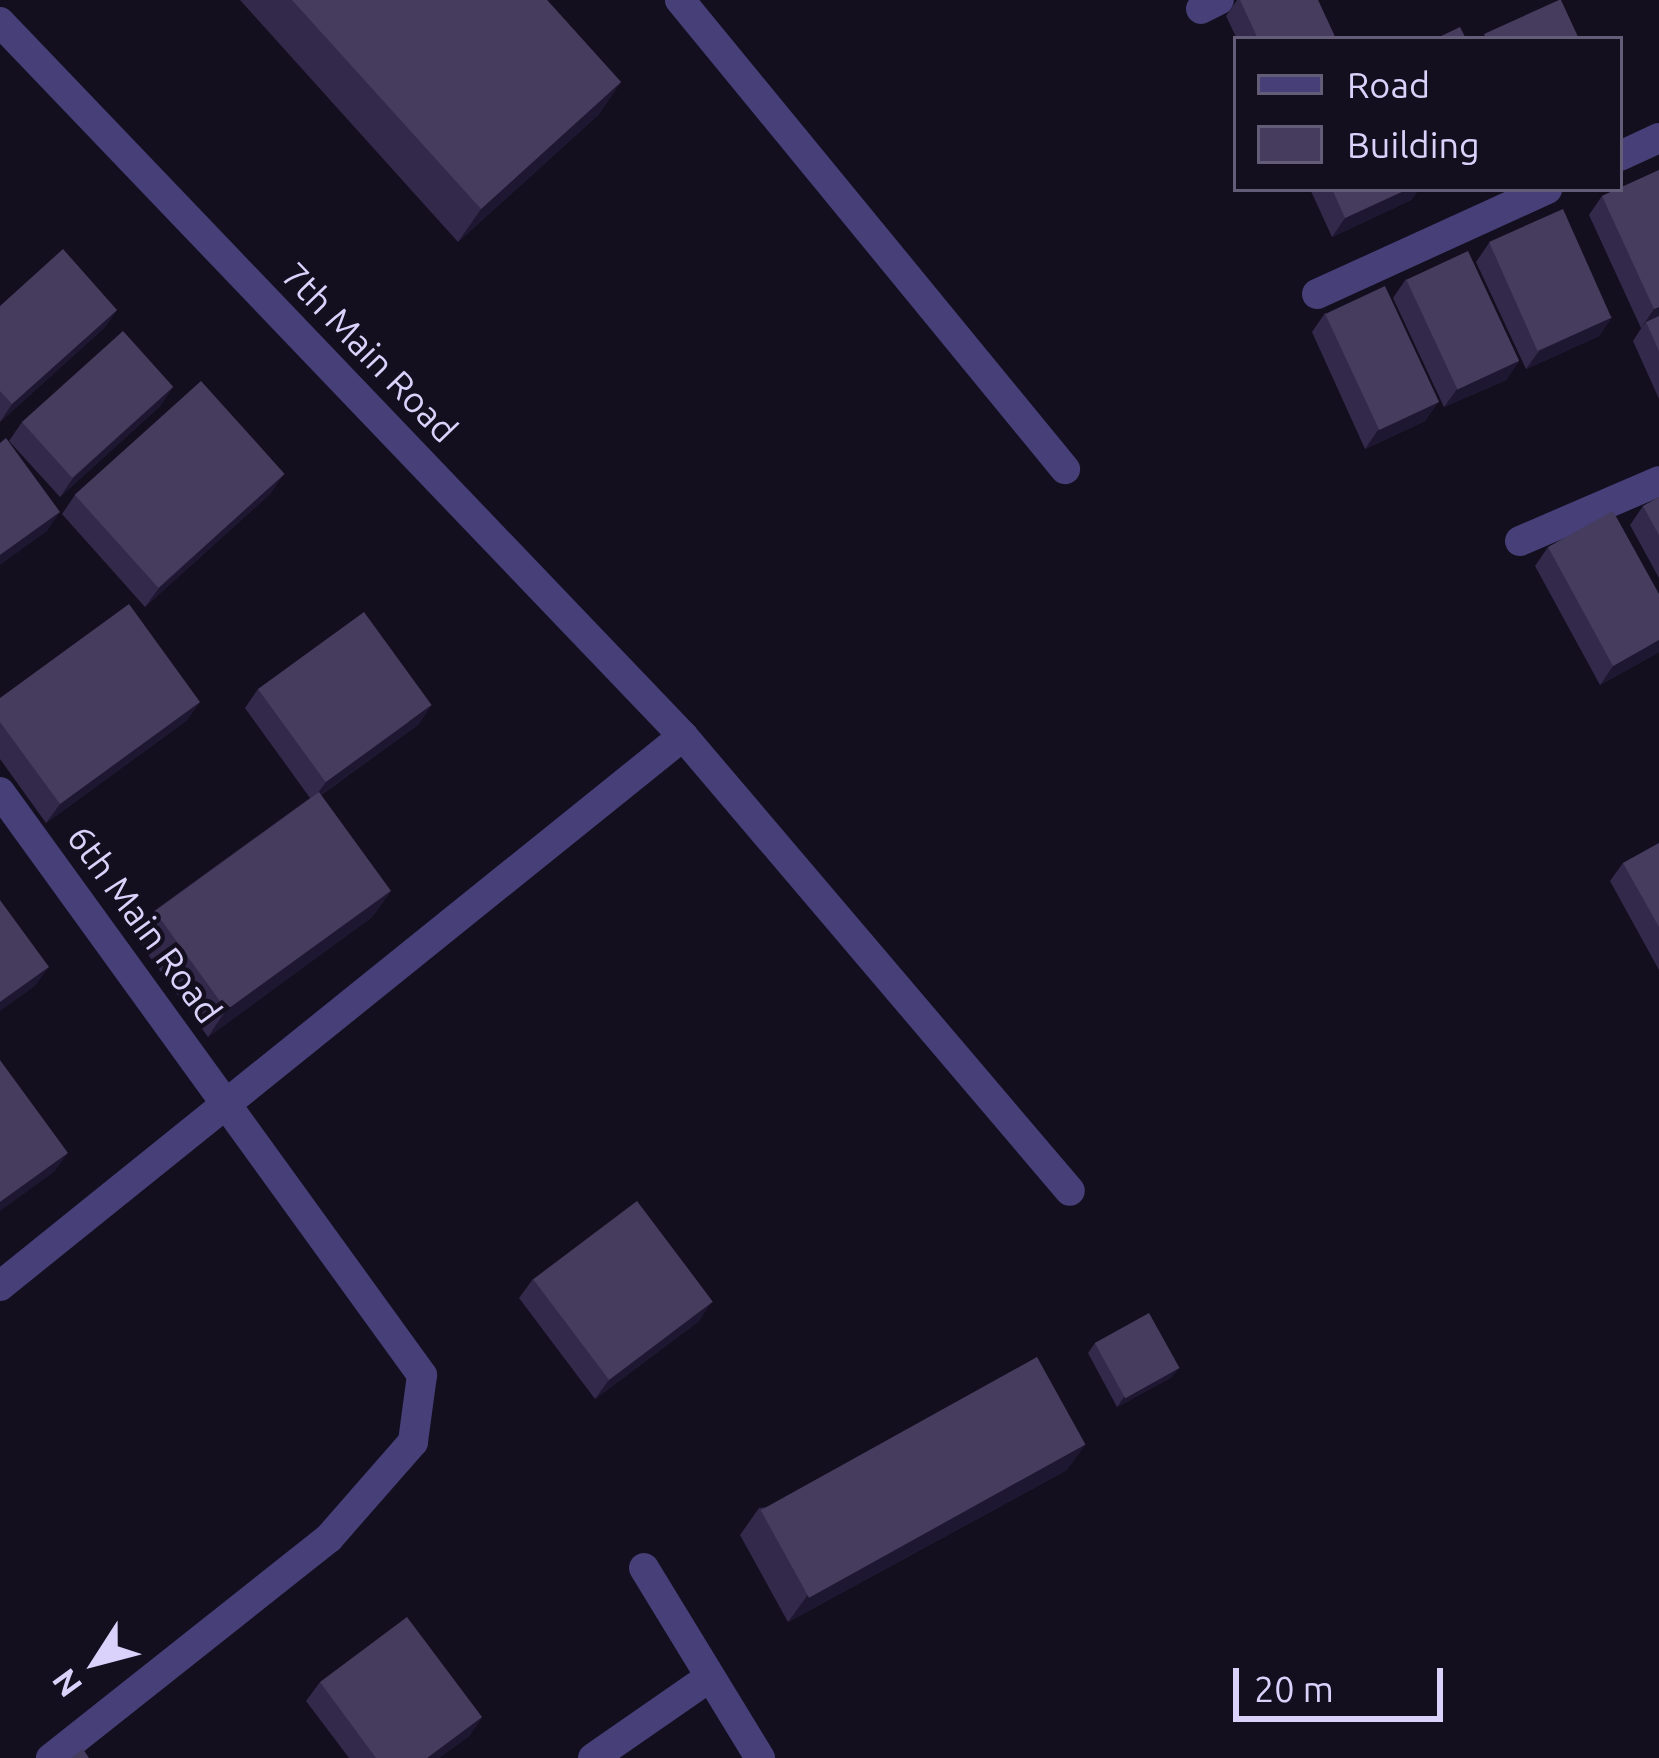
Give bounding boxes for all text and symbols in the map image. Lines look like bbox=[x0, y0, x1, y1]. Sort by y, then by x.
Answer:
legend bbox=[1233, 36, 1623, 192]
text: Road bbox=[1347, 64, 1430, 105]
text: Building bbox=[1347, 124, 1480, 165]
street label: 7th Main Road bbox=[273, 253, 467, 451]
street label: 6th Main Road bbox=[59, 817, 231, 1031]
north arrow bbox=[36, 1602, 156, 1722]
scale bar bbox=[1239, 1644, 1449, 1718]
text: N bbox=[44, 1663, 89, 1704]
text: 20 m bbox=[1254, 1668, 1334, 1709]

